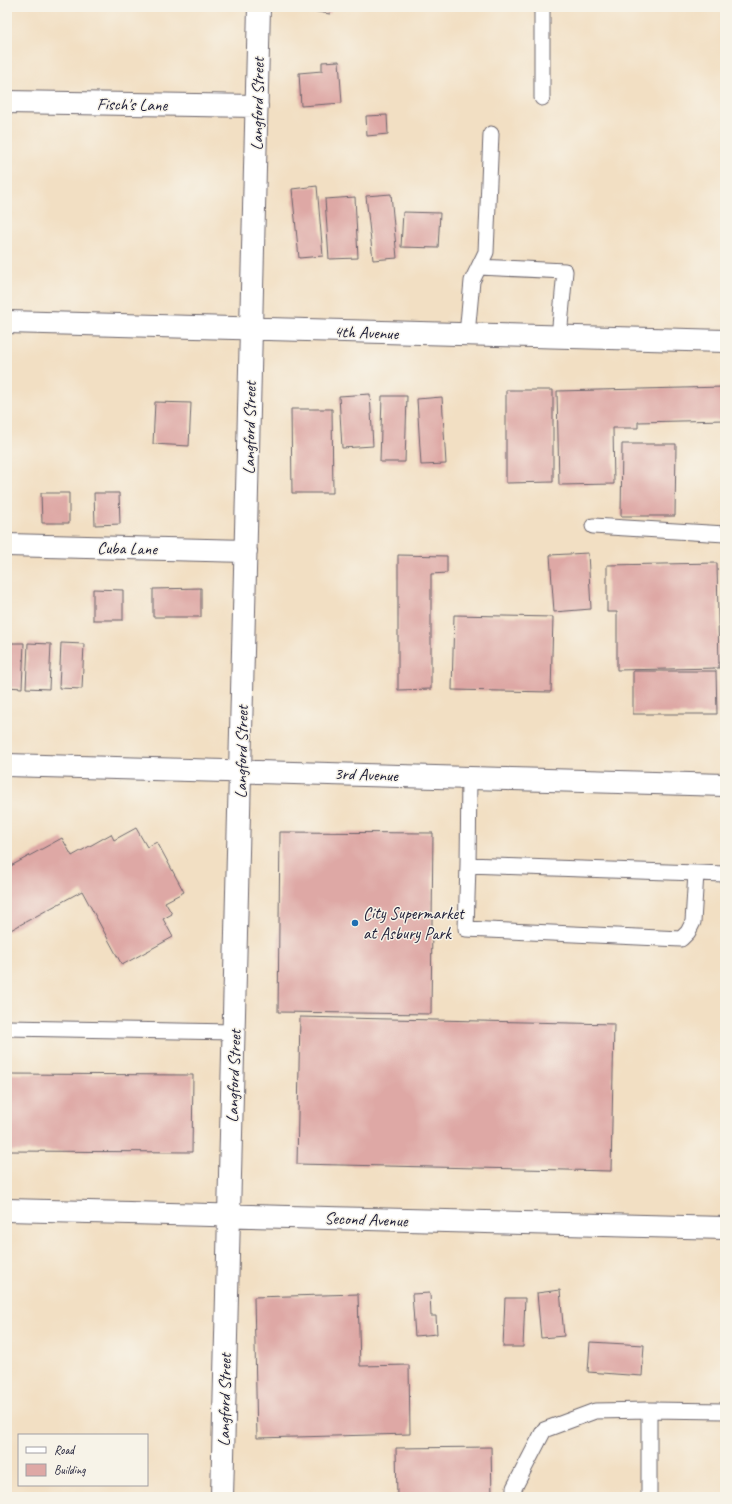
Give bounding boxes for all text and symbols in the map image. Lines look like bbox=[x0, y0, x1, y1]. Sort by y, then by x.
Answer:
street label: Langford Street bbox=[246, 55, 269, 151]
street label: Fisch's Lane bbox=[97, 93, 169, 116]
street label: 4th Avenue bbox=[334, 321, 400, 344]
street label: Langford Street bbox=[238, 379, 261, 475]
street label: Cuba Lane bbox=[97, 537, 158, 560]
street label: Langford Street bbox=[230, 703, 253, 799]
street label: 3rd Avenue bbox=[334, 763, 400, 786]
place label: City Supermarket at Asbury Park bbox=[363, 903, 466, 944]
marker: City Supermarket at Asbury Park bbox=[350, 918, 360, 928]
street label: Langford Street bbox=[221, 1027, 246, 1123]
street label: Second Avenue bbox=[324, 1208, 409, 1231]
street label: Langford Street bbox=[213, 1351, 236, 1447]
legend bbox=[18, 1434, 148, 1486]
text: Road bbox=[54, 1442, 76, 1458]
text: Building bbox=[54, 1462, 86, 1478]

